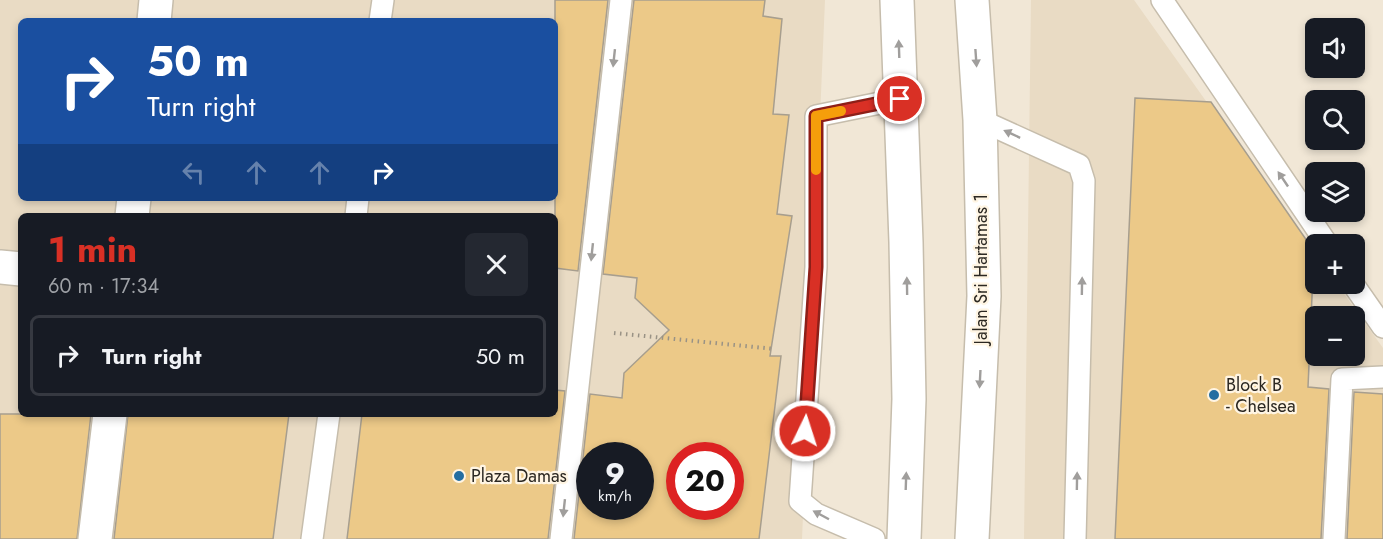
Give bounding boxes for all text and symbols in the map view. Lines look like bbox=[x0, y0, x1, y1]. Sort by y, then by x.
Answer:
map controls bbox=[1305, 18, 1365, 366]
button: sound bbox=[1305, 18, 1365, 78]
text: 50 m bbox=[147, 31, 249, 92]
one-way arrow bbox=[894, 39, 903, 58]
icon: right bbox=[48, 42, 126, 120]
one-way arrow bbox=[609, 49, 619, 68]
one-way arrow bbox=[971, 49, 980, 68]
pin bbox=[874, 73, 925, 124]
icon: arrive bbox=[883, 82, 916, 115]
text: Turn right bbox=[147, 87, 255, 126]
button: search bbox=[1305, 90, 1365, 150]
one-way arrow bbox=[1003, 129, 1021, 139]
icon: left bbox=[177, 156, 210, 189]
icon: ahead bbox=[240, 156, 273, 189]
icon: ahead bbox=[303, 156, 336, 189]
icon: right bbox=[366, 156, 399, 189]
button: layers bbox=[1305, 162, 1365, 222]
one-way arrow bbox=[1277, 170, 1288, 187]
street label: Jalan Sri Hartamas 1 bbox=[968, 194, 994, 346]
text: 1 min bbox=[48, 223, 137, 275]
button: close bbox=[465, 233, 528, 296]
button: + bbox=[1305, 234, 1365, 294]
one-way arrow bbox=[588, 242, 597, 261]
text: 60 m · 17:34 bbox=[48, 272, 159, 301]
one-way arrow bbox=[902, 276, 912, 295]
one-way arrow bbox=[1077, 276, 1086, 295]
button: − bbox=[1305, 306, 1365, 366]
icon: right bbox=[51, 339, 84, 372]
text: Turn right bbox=[102, 340, 202, 372]
text: 50 m bbox=[476, 340, 525, 372]
one-way arrow bbox=[976, 370, 985, 389]
place label: Block B - Chelsea bbox=[1226, 372, 1296, 419]
marker: Block B - Chelsea bbox=[1207, 388, 1221, 402]
position arrow bbox=[773, 399, 837, 463]
speed limit sign: 20 bbox=[666, 442, 744, 520]
text: 9 bbox=[605, 452, 625, 495]
place label: Plaza Damas bbox=[471, 463, 567, 489]
marker: Plaza Damas bbox=[452, 469, 466, 483]
one-way arrow bbox=[902, 471, 911, 490]
one-way arrow bbox=[1072, 471, 1081, 490]
text: km/h bbox=[598, 485, 632, 507]
one-way arrow bbox=[559, 499, 569, 518]
one-way arrow bbox=[812, 510, 829, 520]

